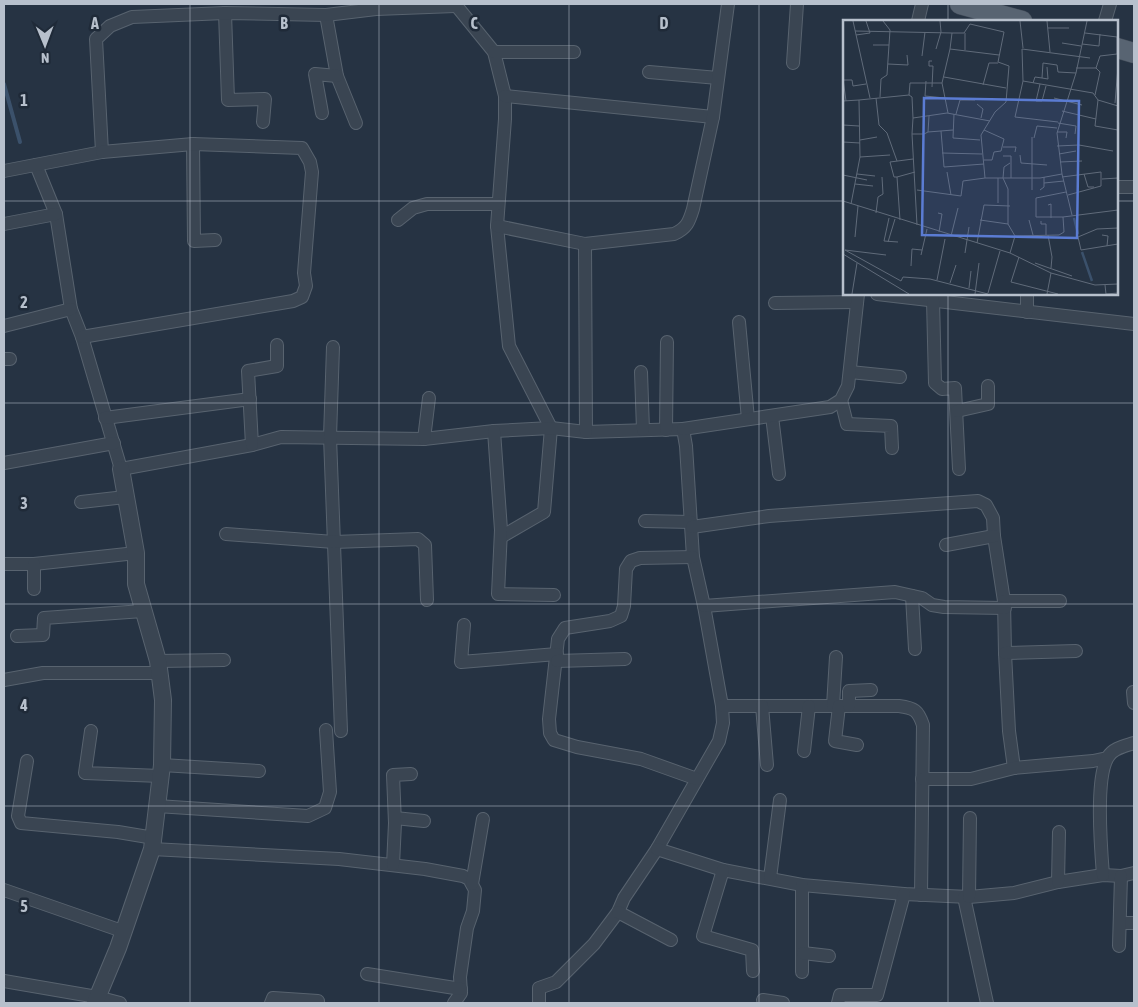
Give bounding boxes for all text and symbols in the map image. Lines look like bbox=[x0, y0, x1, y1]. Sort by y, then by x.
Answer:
text: A bbox=[90, 14, 99, 32]
text: B bbox=[280, 14, 288, 32]
text: C bbox=[470, 14, 478, 32]
text: D bbox=[660, 14, 669, 32]
north arrow bbox=[20, 20, 70, 70]
inset map bbox=[843, 20, 1118, 295]
text: N bbox=[41, 50, 49, 66]
text: 1 bbox=[20, 91, 28, 109]
text: 2 bbox=[20, 293, 28, 311]
text: 3 bbox=[20, 494, 28, 512]
text: 4 bbox=[19, 696, 28, 714]
text: 5 bbox=[20, 897, 28, 915]

